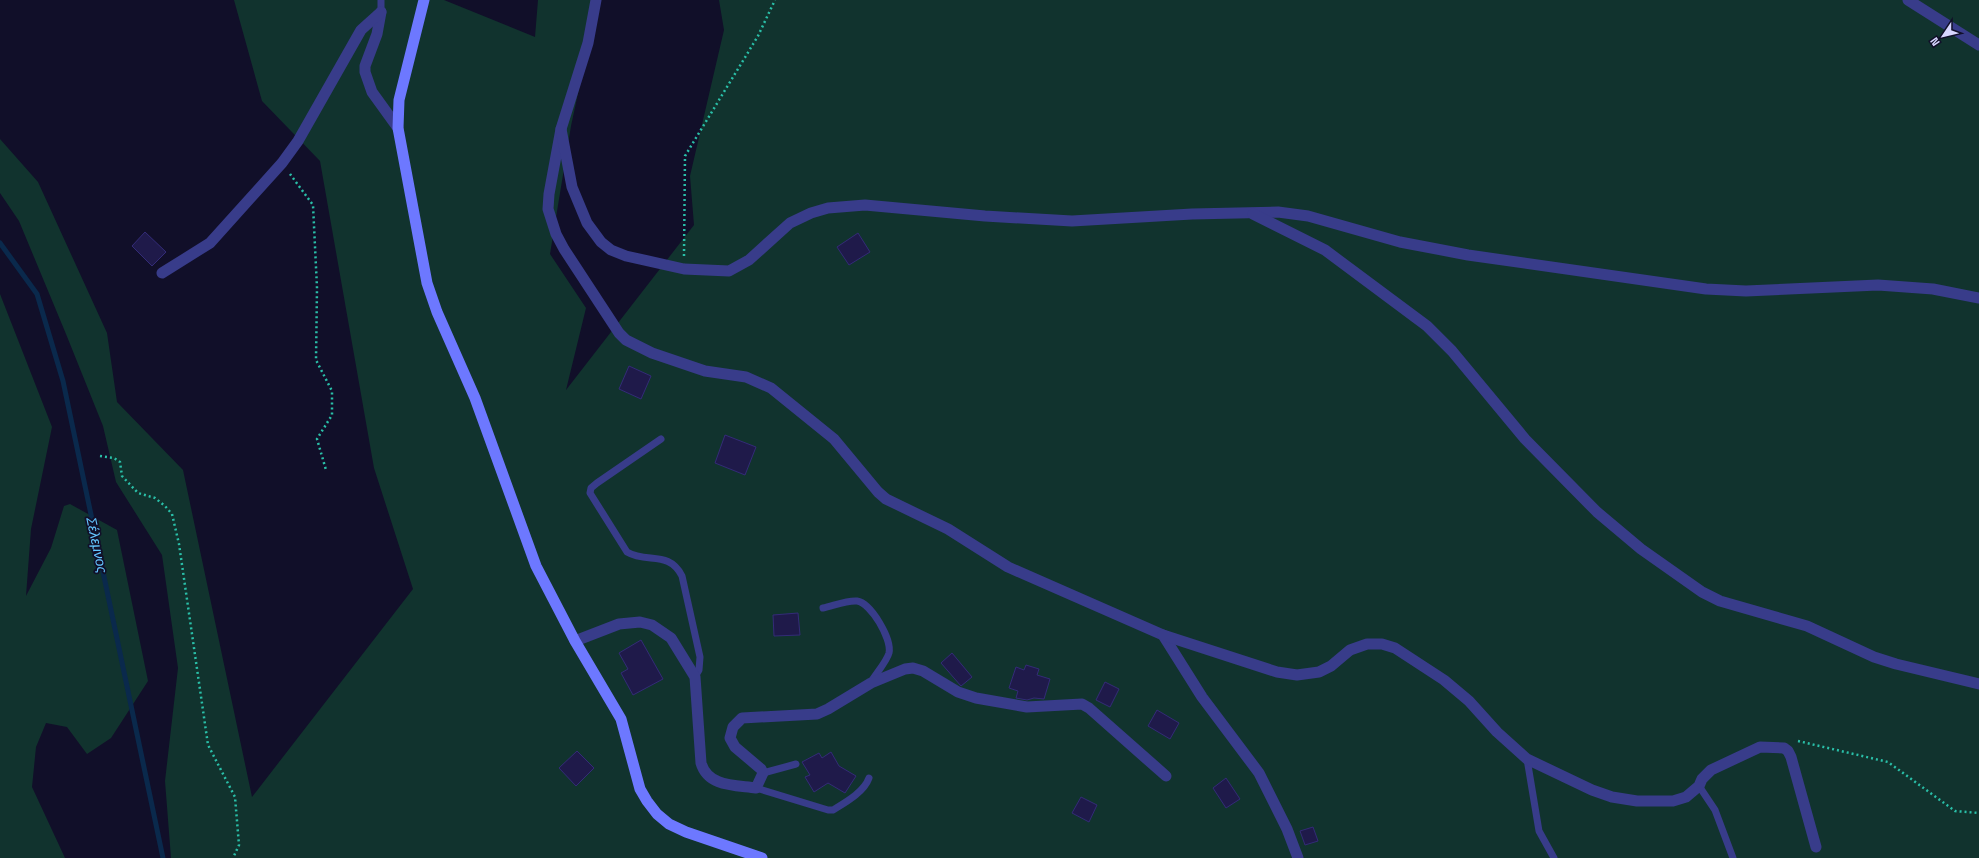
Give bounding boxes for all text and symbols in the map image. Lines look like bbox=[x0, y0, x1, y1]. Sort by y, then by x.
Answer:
north arrow bbox=[1923, 16, 1963, 56]
text: N bbox=[1927, 35, 1943, 49]
water label: Σέλεμνος bbox=[82, 514, 112, 575]

